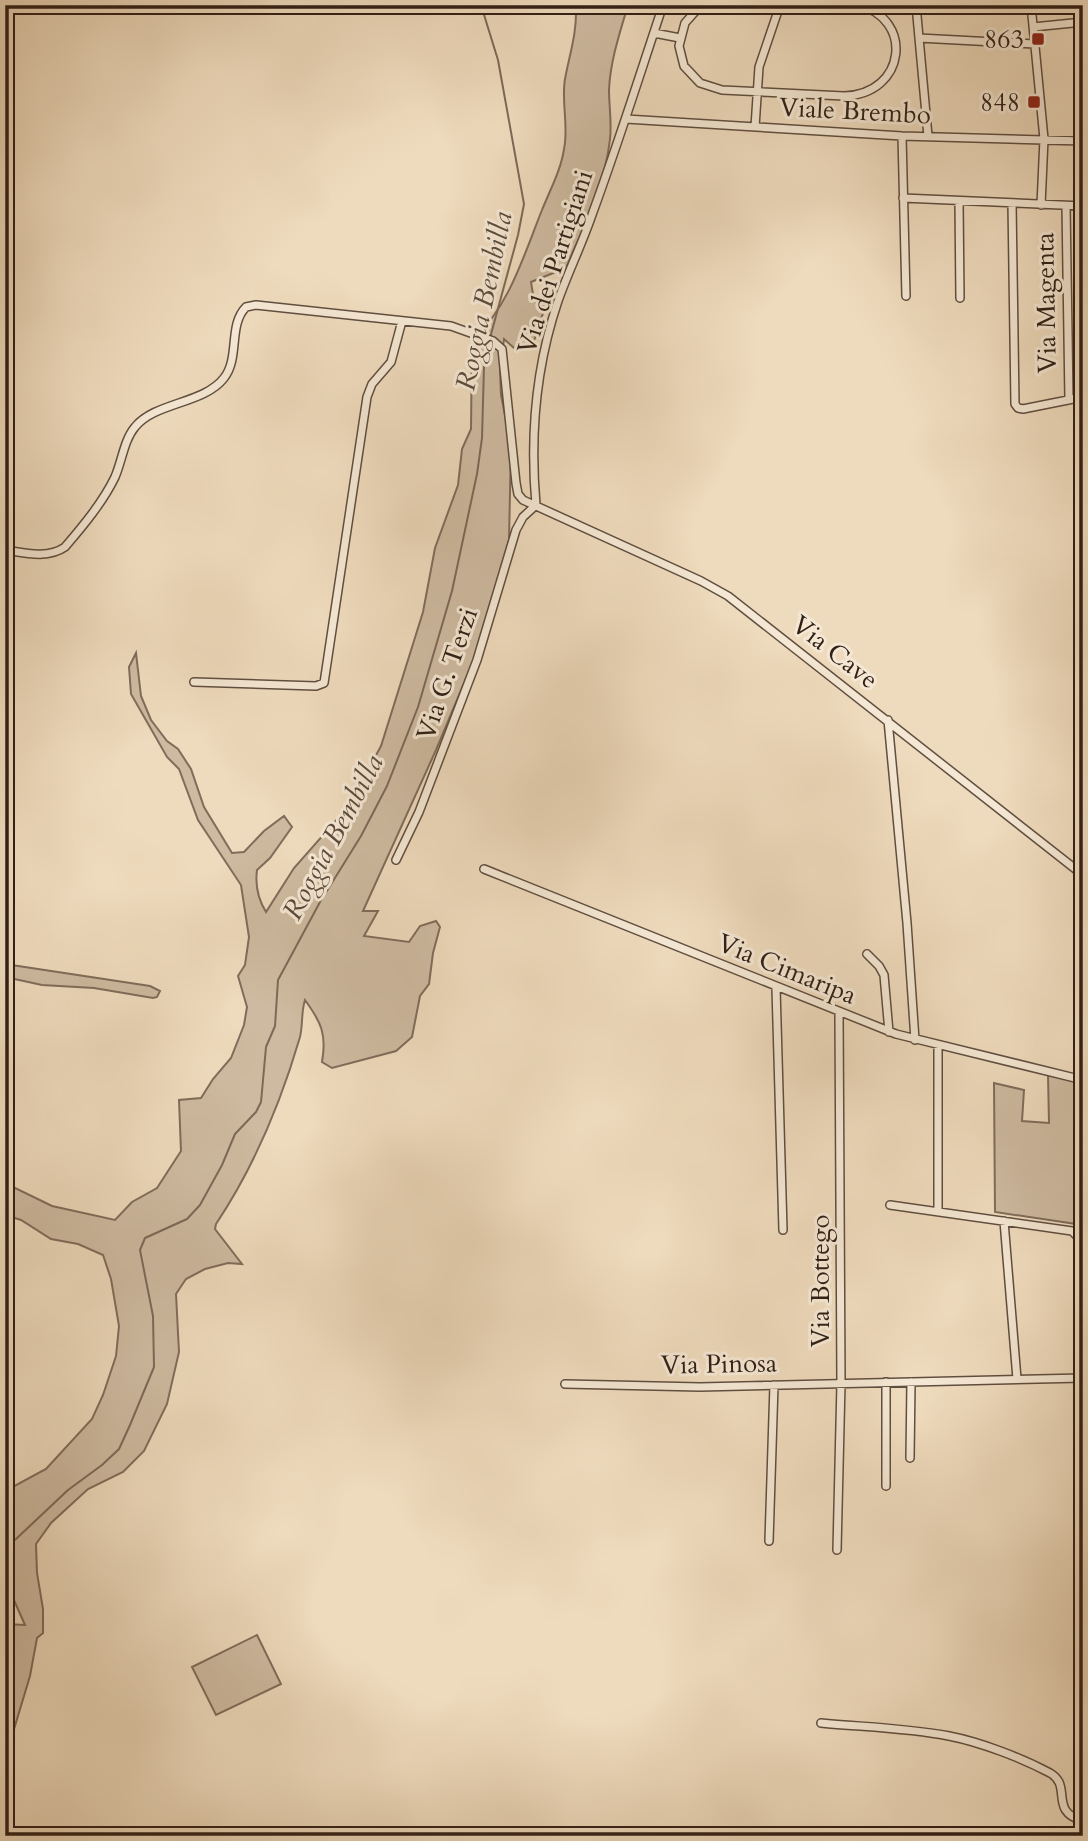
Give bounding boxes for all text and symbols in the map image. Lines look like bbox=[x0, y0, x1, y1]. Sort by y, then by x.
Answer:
place label: 863 bbox=[984, 22, 1024, 57]
marker: 863 bbox=[1030, 31, 1046, 47]
place label: 848 bbox=[980, 85, 1020, 120]
street label: Viale Brembo bbox=[778, 90, 932, 132]
marker: 848 bbox=[1026, 94, 1042, 110]
street label: Via dei Partigiani bbox=[509, 166, 601, 358]
water label: Roggia Bembilla bbox=[446, 208, 522, 394]
street label: Via Magenta bbox=[1027, 232, 1065, 374]
street label: Via G. Terzi bbox=[408, 603, 486, 745]
street label: Via Cave bbox=[785, 607, 885, 697]
water label: Roggia Bembilla bbox=[273, 748, 393, 926]
street label: Via Cimaripa bbox=[712, 925, 862, 1013]
street label: Via Bottego bbox=[803, 1214, 838, 1348]
street label: Via Pinosa bbox=[661, 1345, 777, 1383]

